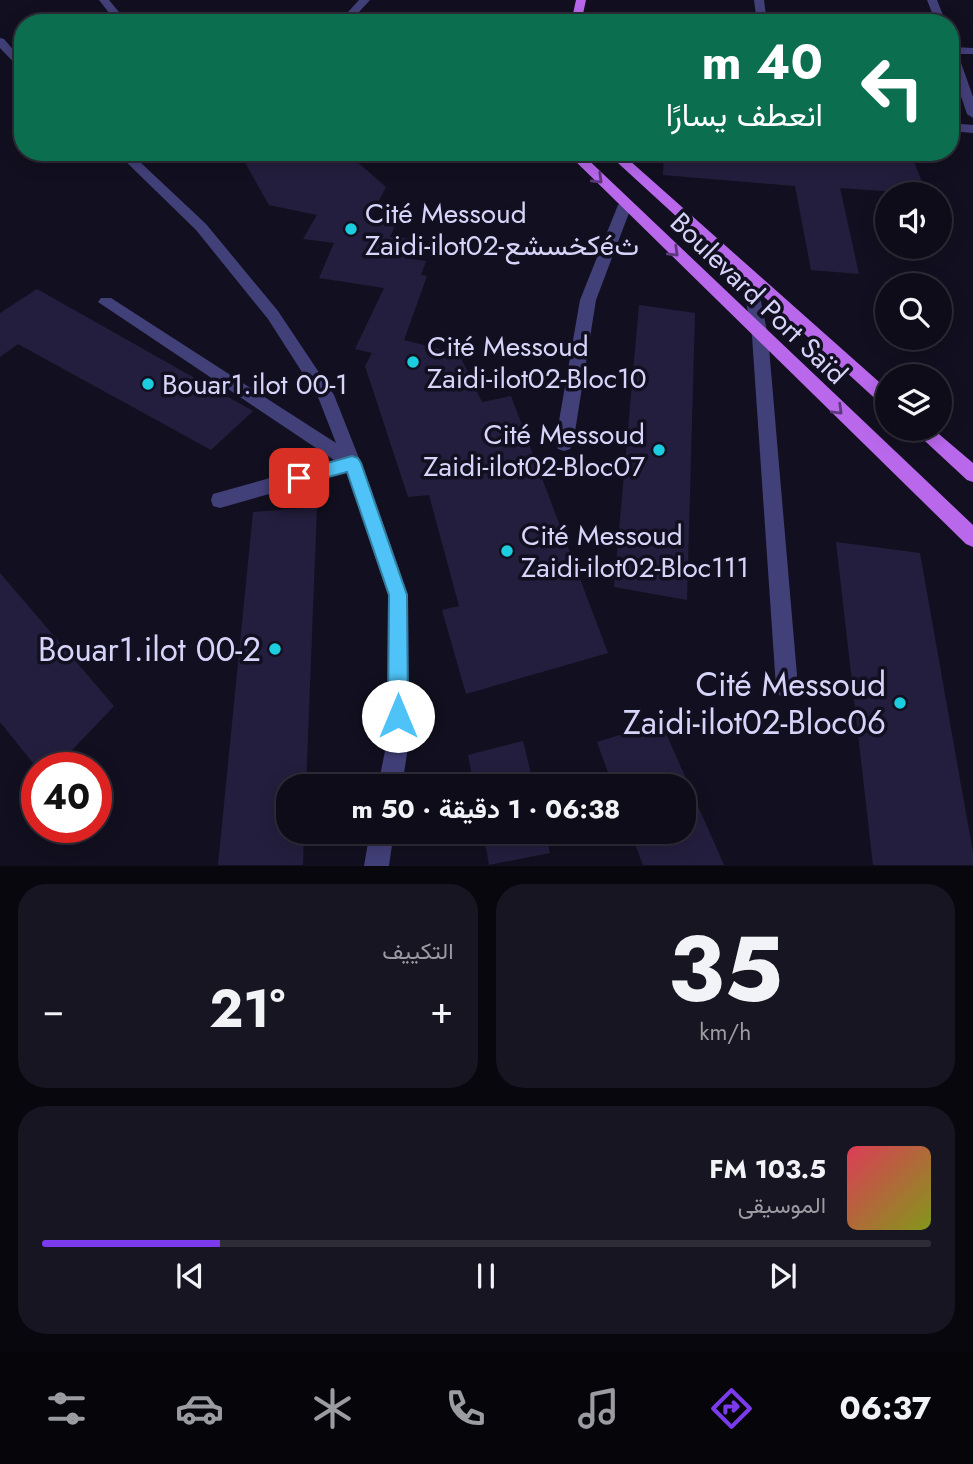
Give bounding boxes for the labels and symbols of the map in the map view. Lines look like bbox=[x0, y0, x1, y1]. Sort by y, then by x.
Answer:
one-way arrow bbox=[590, 170, 603, 183]
place label: Cité Messoud Zaidi-ilot02-كخسشعéث bbox=[365, 193, 639, 266]
street label: Boulevard Port Saïd bbox=[661, 203, 856, 394]
marker: Cité Messoud Zaidi-ilot02-كخسشعéث bbox=[343, 221, 359, 237]
one-way arrow bbox=[666, 244, 679, 257]
place label: Cité Messoud Zaidi-ilot02-Bloc10 bbox=[427, 326, 647, 399]
marker: Cité Messoud Zaidi-ilot02-Bloc10 bbox=[405, 354, 421, 370]
place label: Bouar1.ilot 00-1 bbox=[162, 364, 348, 405]
marker: Bouar1.ilot 00-1 bbox=[140, 376, 156, 392]
one-way arrow bbox=[830, 401, 843, 414]
place label: Cité Messoud Zaidi-ilot02-Bloc07 bbox=[423, 414, 645, 487]
marker: Cité Messoud Zaidi-ilot02-Bloc07 bbox=[651, 442, 667, 458]
pin bbox=[269, 448, 329, 508]
place label: Cité Messoud Zaidi-ilot02-Bloc111 bbox=[521, 515, 749, 588]
marker: Cité Messoud Zaidi-ilot02-Bloc111 bbox=[499, 543, 515, 559]
place label: Bouar1.ilot 00-2 bbox=[38, 626, 261, 673]
marker: Bouar1.ilot 00-2 bbox=[267, 641, 283, 657]
place label: Cité Messoud Zaidi-ilot02-Bloc06 bbox=[623, 661, 886, 746]
position arrow bbox=[361, 679, 435, 753]
marker: Cité Messoud Zaidi-ilot02-Bloc06 bbox=[892, 695, 908, 711]
speed limit sign: 40 bbox=[21, 752, 112, 843]

